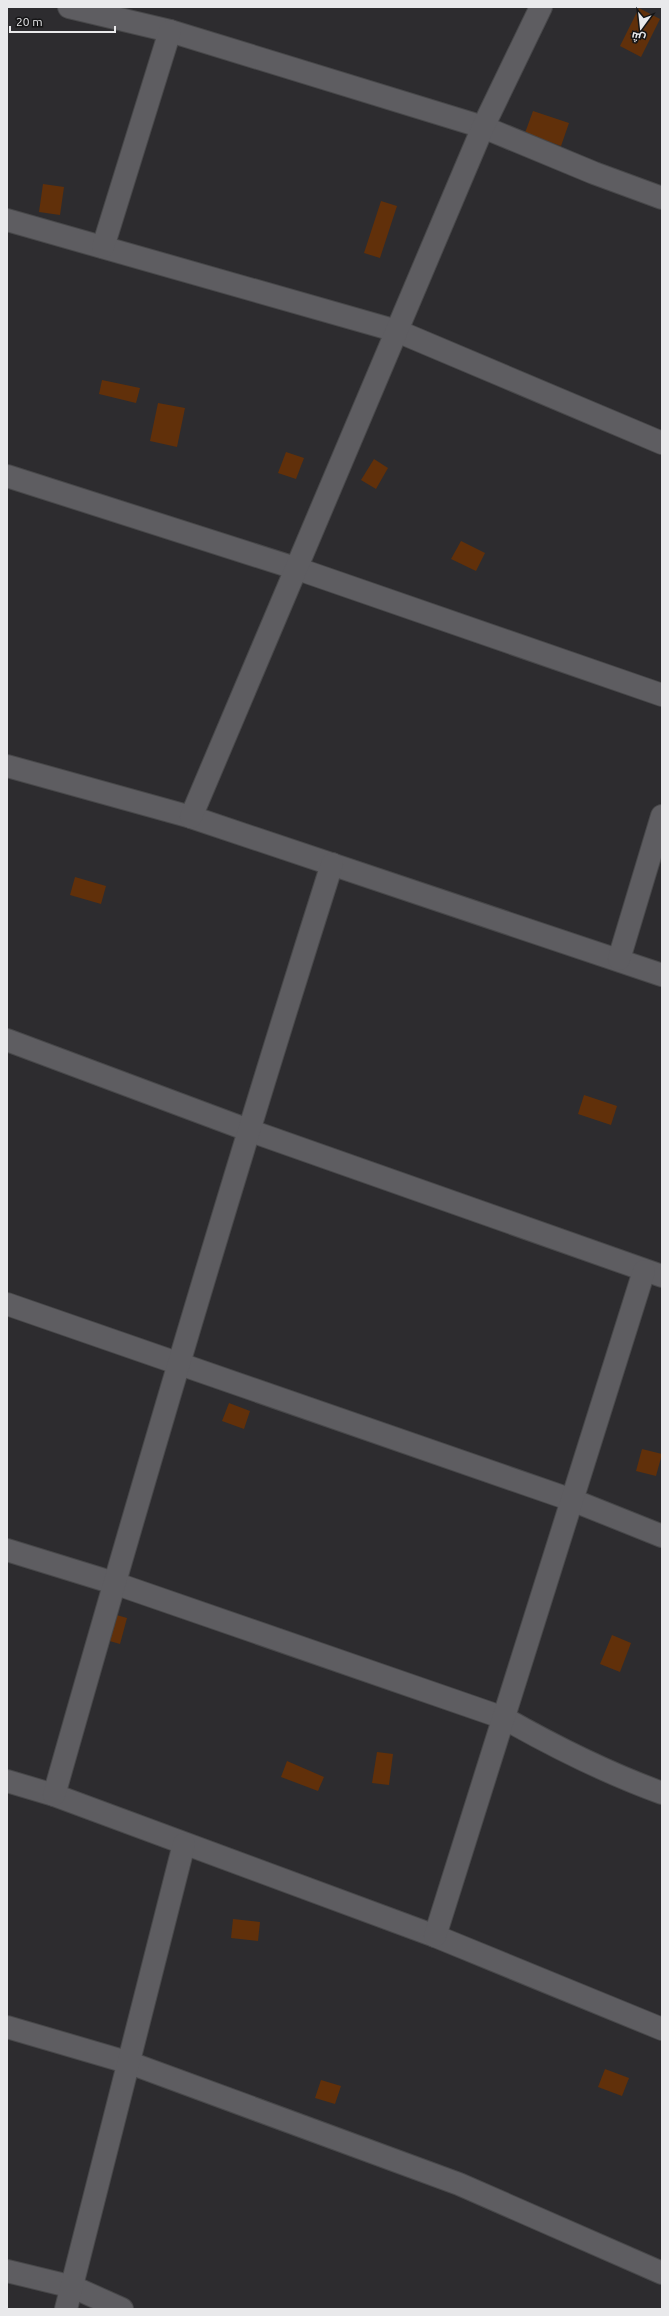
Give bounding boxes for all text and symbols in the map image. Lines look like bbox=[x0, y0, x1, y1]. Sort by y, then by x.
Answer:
scale bar bbox=[10, 8, 115, 34]
north arrow bbox=[621, 8, 661, 48]
text: 20 m bbox=[16, 15, 43, 28]
text: ش bbox=[630, 29, 647, 45]

